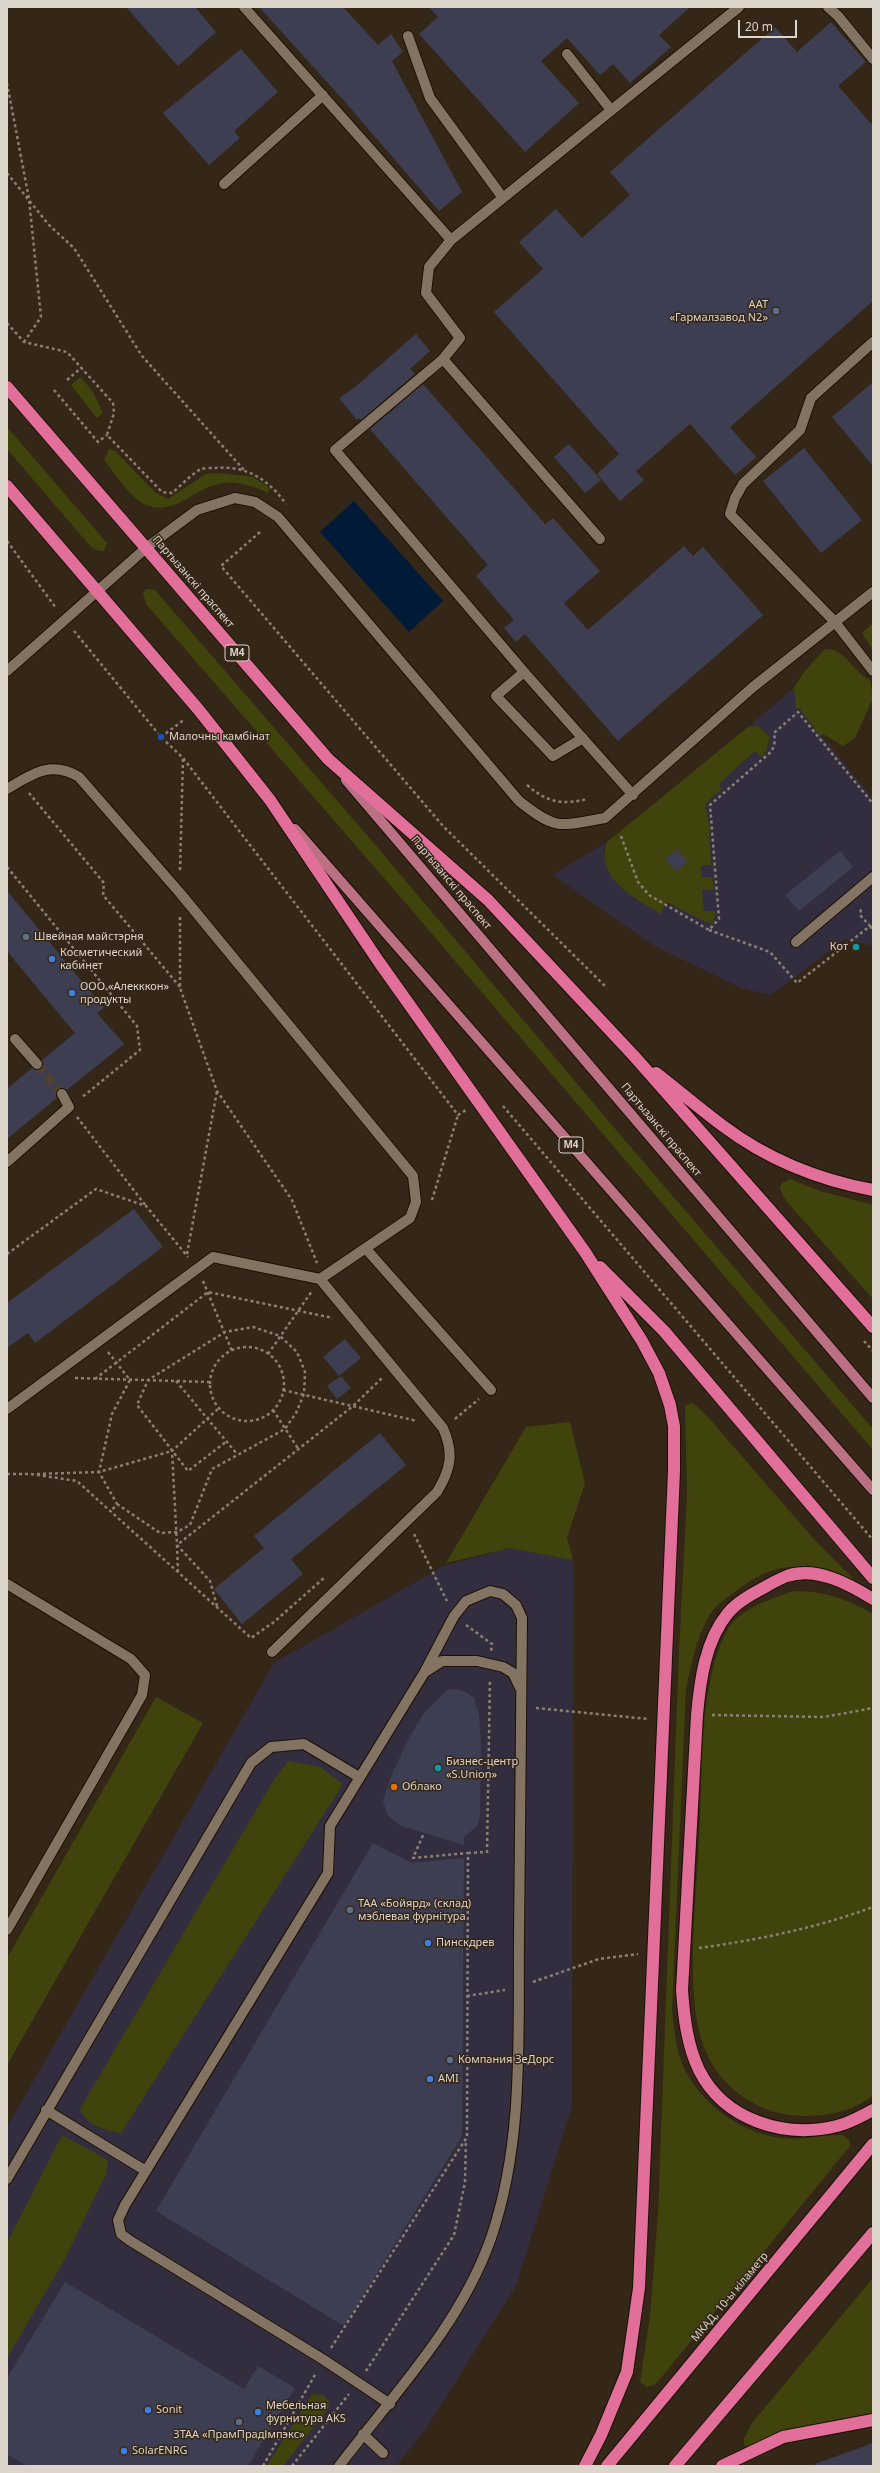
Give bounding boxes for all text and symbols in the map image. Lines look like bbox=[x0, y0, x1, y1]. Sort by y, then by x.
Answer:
scale bar bbox=[740, 12, 799, 38]
text: 20 m bbox=[745, 18, 773, 35]
place label: ААТ «Гармалзавод N2» bbox=[670, 298, 768, 324]
marker: ААТ «Гармалзавод N2» bbox=[771, 306, 781, 316]
street label: Партызанскі праспект bbox=[149, 533, 237, 631]
road number: М4 bbox=[225, 645, 249, 661]
place label: Малочны камбінат bbox=[169, 730, 270, 744]
marker: Малочны камбінат bbox=[156, 732, 166, 742]
street label: Партызанскі праспект bbox=[408, 834, 494, 932]
place label: Швейная майстэрня bbox=[34, 930, 144, 944]
marker: Швейная майстэрня bbox=[21, 932, 31, 942]
place label: Кот bbox=[830, 940, 848, 954]
marker: Кот bbox=[851, 942, 861, 952]
place label: Косметический кабинет bbox=[60, 946, 142, 972]
marker: Косметический кабинет bbox=[47, 954, 57, 964]
place label: ООО «Алекккон» продукты bbox=[80, 980, 169, 1006]
marker: ООО «Алекккон» продукты bbox=[67, 988, 77, 998]
street label: Партызанскі праспект bbox=[618, 1081, 704, 1179]
road number: М4 bbox=[559, 1137, 583, 1153]
place label: Бизнес-центр «S.Union» bbox=[446, 1755, 518, 1781]
marker: Бизнес-центр «S.Union» bbox=[433, 1763, 443, 1773]
place label: Облако bbox=[402, 1780, 442, 1794]
marker: Облако bbox=[389, 1782, 399, 1792]
place label: ТАА «Бойярд» (склад) мэблевая фурнітура bbox=[358, 1897, 471, 1923]
marker: ТАА «Бойярд» (склад) мэблевая фурнітура bbox=[345, 1905, 355, 1915]
place label: Пинскдрев bbox=[436, 1936, 495, 1950]
marker: Пинскдрев bbox=[423, 1938, 433, 1948]
place label: Компания ЗеДорс bbox=[458, 2053, 554, 2067]
marker: Компания ЗеДорс bbox=[445, 2055, 455, 2065]
place label: AMI bbox=[438, 2072, 459, 2086]
marker: AMI bbox=[425, 2074, 435, 2084]
street label: МКАД, 10-ы кіламетр bbox=[689, 2250, 771, 2344]
place label: Мебельная фурнитура AKS bbox=[266, 2399, 346, 2425]
place label: Sonit bbox=[156, 2403, 182, 2417]
marker: Sonit bbox=[143, 2405, 153, 2415]
marker: Мебельная фурнитура AKS bbox=[253, 2407, 263, 2417]
marker: ЗТАА «ПрамПрадІмпэкс» bbox=[234, 2417, 244, 2427]
place label: ЗТАА «ПрамПрадІмпэкс» bbox=[173, 2428, 305, 2442]
place label: SolarENRG bbox=[132, 2444, 188, 2458]
marker: SolarENRG bbox=[119, 2446, 129, 2456]

